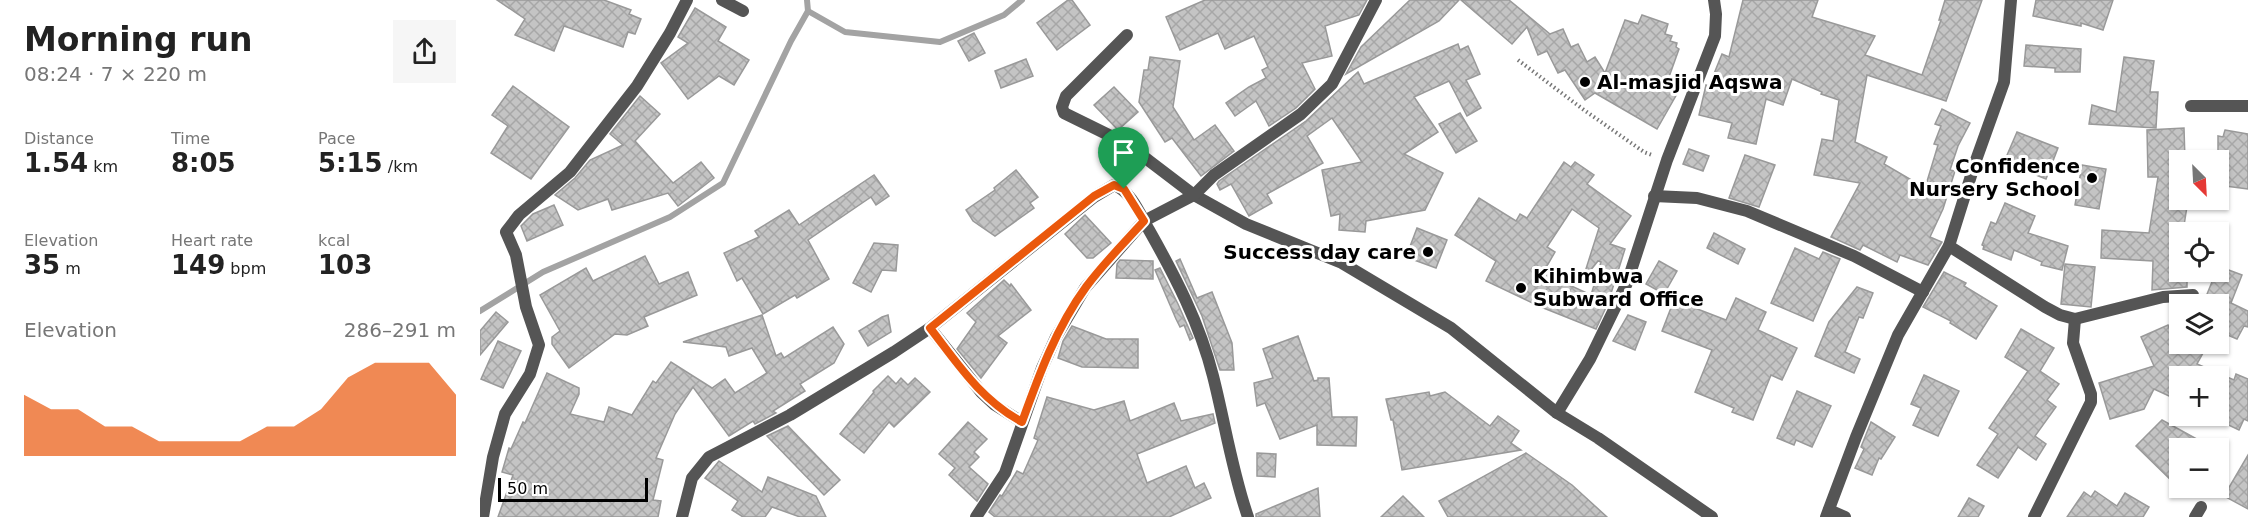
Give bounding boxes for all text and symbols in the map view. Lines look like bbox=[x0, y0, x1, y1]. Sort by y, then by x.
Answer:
text: Morning run bbox=[24, 20, 252, 59]
button: share bbox=[393, 20, 456, 83]
text: 08:24 · 7 × 220 m bbox=[24, 62, 207, 86]
place label: Al-masjid Aqswa bbox=[1597, 70, 1783, 94]
marker: Al-masjid Aqswa bbox=[1578, 75, 1592, 89]
pin bbox=[1098, 127, 1149, 189]
text: Distance bbox=[24, 129, 94, 148]
text: Time bbox=[171, 129, 210, 148]
text: Pace bbox=[318, 129, 355, 148]
icon: arrive bbox=[1107, 136, 1140, 169]
text: 1.54 bbox=[24, 148, 88, 178]
text: 8:05 bbox=[171, 148, 236, 178]
text: 5:15 bbox=[318, 148, 383, 178]
north arrow bbox=[2169, 150, 2229, 210]
map controls bbox=[2169, 150, 2229, 498]
place label: Confidence Nursery School bbox=[1909, 154, 2080, 201]
text: km bbox=[88, 157, 118, 176]
text: /km bbox=[383, 157, 418, 176]
marker: Confidence Nursery School bbox=[2085, 171, 2099, 185]
button: locate bbox=[2169, 222, 2229, 282]
text: Elevation bbox=[24, 231, 98, 250]
text: Heart rate bbox=[171, 231, 253, 250]
text: kcal bbox=[318, 231, 350, 250]
place label: Success day care bbox=[1223, 240, 1416, 264]
marker: Success day care bbox=[1421, 245, 1435, 259]
text: 35 bbox=[24, 250, 60, 280]
text: 149 bbox=[171, 250, 225, 280]
text: 103 bbox=[318, 250, 372, 280]
text: m bbox=[60, 259, 81, 278]
text: bpm bbox=[225, 259, 266, 278]
place label: Kihimbwa Subward Office bbox=[1533, 264, 1704, 311]
marker: Kihimbwa Subward Office bbox=[1514, 281, 1528, 295]
button: layers bbox=[2169, 294, 2229, 354]
text: Elevation bbox=[24, 318, 117, 342]
text: 286–291 m bbox=[344, 318, 456, 342]
button: + bbox=[2169, 366, 2229, 426]
button: − bbox=[2169, 438, 2229, 498]
scale bar bbox=[498, 475, 648, 502]
text: 50 m bbox=[507, 479, 548, 498]

